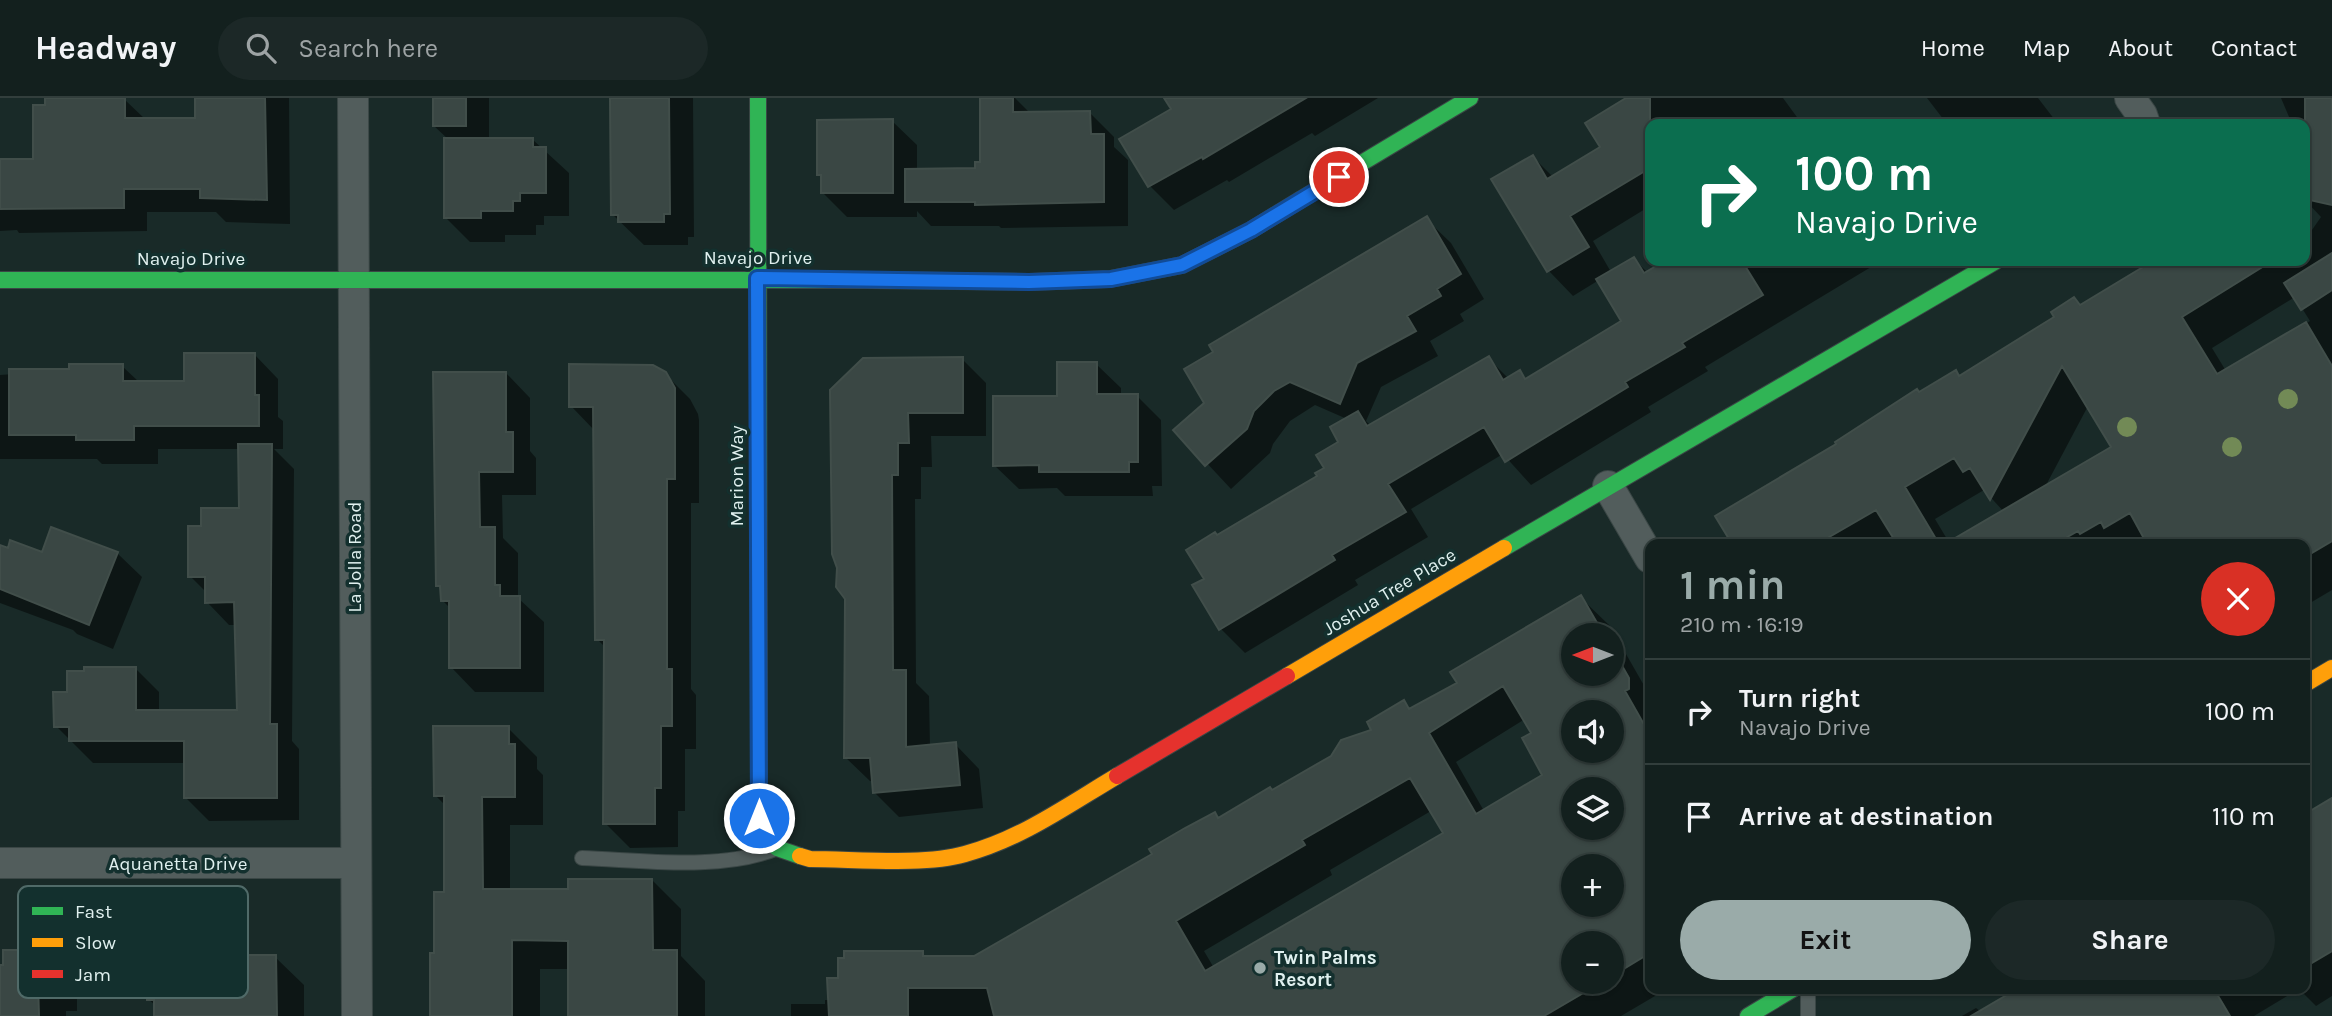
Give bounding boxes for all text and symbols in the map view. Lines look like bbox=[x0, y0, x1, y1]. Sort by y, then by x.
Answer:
search box bbox=[218, 17, 708, 80]
text: Headway bbox=[35, 29, 176, 67]
icon: search bbox=[242, 29, 280, 67]
text: Search here bbox=[298, 33, 438, 64]
text: Home bbox=[1921, 34, 1985, 62]
text: Map bbox=[2023, 34, 2070, 62]
text: About bbox=[2108, 34, 2173, 62]
text: Contact bbox=[2211, 34, 2297, 62]
text: 100 m bbox=[1795, 145, 1933, 202]
pin bbox=[1309, 147, 1369, 207]
icon: right bbox=[1680, 147, 1771, 238]
icon: arrive bbox=[1320, 158, 1358, 196]
text: Navajo Drive bbox=[1795, 204, 1978, 241]
street label: Navajo Drive bbox=[704, 247, 812, 269]
street label: Navajo Drive bbox=[137, 248, 245, 270]
street label: Marion Way bbox=[726, 425, 748, 527]
street label: La Jolla Road bbox=[344, 501, 366, 613]
street label: Joshua Tree Place bbox=[1319, 544, 1460, 640]
text: 1 min bbox=[1680, 560, 1785, 610]
button: close bbox=[2201, 562, 2275, 636]
text: 210 m · 16:19 bbox=[1680, 611, 1804, 638]
north arrow bbox=[1561, 623, 1624, 686]
map controls bbox=[1561, 623, 1624, 994]
text: Turn right bbox=[1739, 683, 1860, 714]
icon: right bbox=[1680, 693, 1718, 731]
text: 100 m bbox=[2205, 696, 2275, 727]
button: sound bbox=[1561, 700, 1624, 763]
text: Navajo Drive bbox=[1739, 714, 1871, 741]
button: layers bbox=[1561, 777, 1624, 840]
position arrow bbox=[722, 781, 796, 855]
icon: arrive bbox=[1680, 798, 1718, 836]
text: Arrive at destination bbox=[1739, 801, 1993, 832]
text: 110 m bbox=[2212, 801, 2275, 832]
street label: Aquanetta Drive bbox=[109, 853, 247, 875]
button: + bbox=[1561, 854, 1624, 917]
legend bbox=[18, 886, 248, 998]
button: Exit bbox=[1680, 900, 1971, 980]
button: Share bbox=[1985, 900, 2275, 980]
text: Fast bbox=[75, 901, 112, 923]
button: − bbox=[1561, 931, 1624, 994]
text: Slow bbox=[75, 932, 116, 954]
place label: Twin Palms Resort bbox=[1274, 947, 1377, 991]
marker: Twin Palms Resort bbox=[1252, 960, 1268, 976]
text: Jam bbox=[75, 964, 111, 986]

